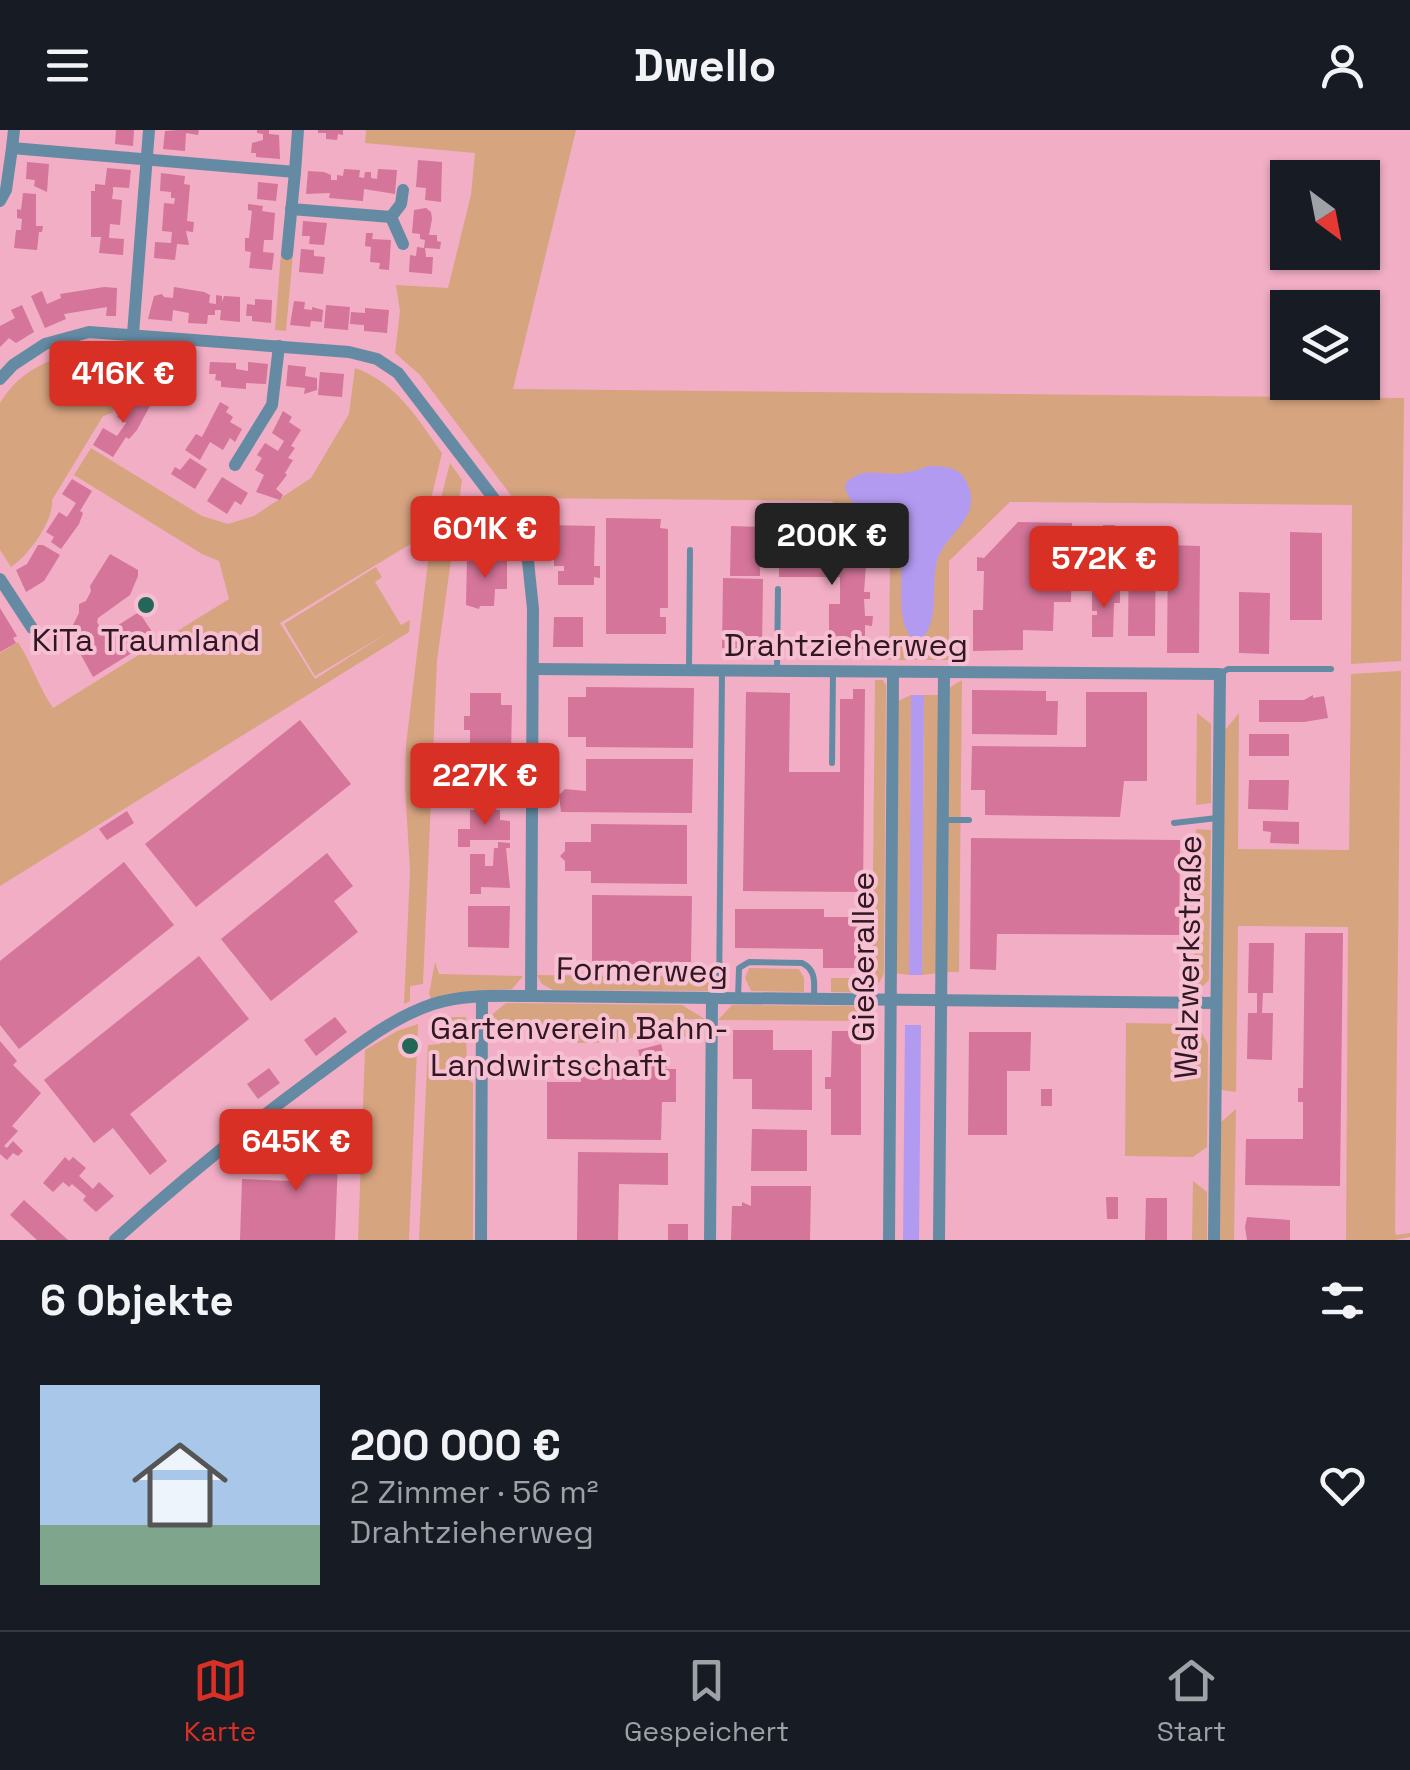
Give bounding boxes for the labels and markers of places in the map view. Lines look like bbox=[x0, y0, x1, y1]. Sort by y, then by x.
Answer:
pin: 416K € bbox=[42, 341, 204, 426]
pin: 601K € bbox=[404, 496, 566, 581]
pin: 200K € bbox=[751, 503, 913, 588]
pin: 572K € bbox=[1023, 526, 1185, 611]
marker: KiTa Traumland bbox=[135, 594, 157, 616]
place label: KiTa Traumland bbox=[32, 620, 260, 660]
pin: 227K € bbox=[404, 743, 566, 828]
place label: Gartenverein Bahn- Landwirtschaft bbox=[430, 1008, 729, 1085]
marker: Gartenverein Bahn- Landwirtschaft bbox=[399, 1035, 421, 1057]
pin: 645K € bbox=[215, 1109, 377, 1194]

